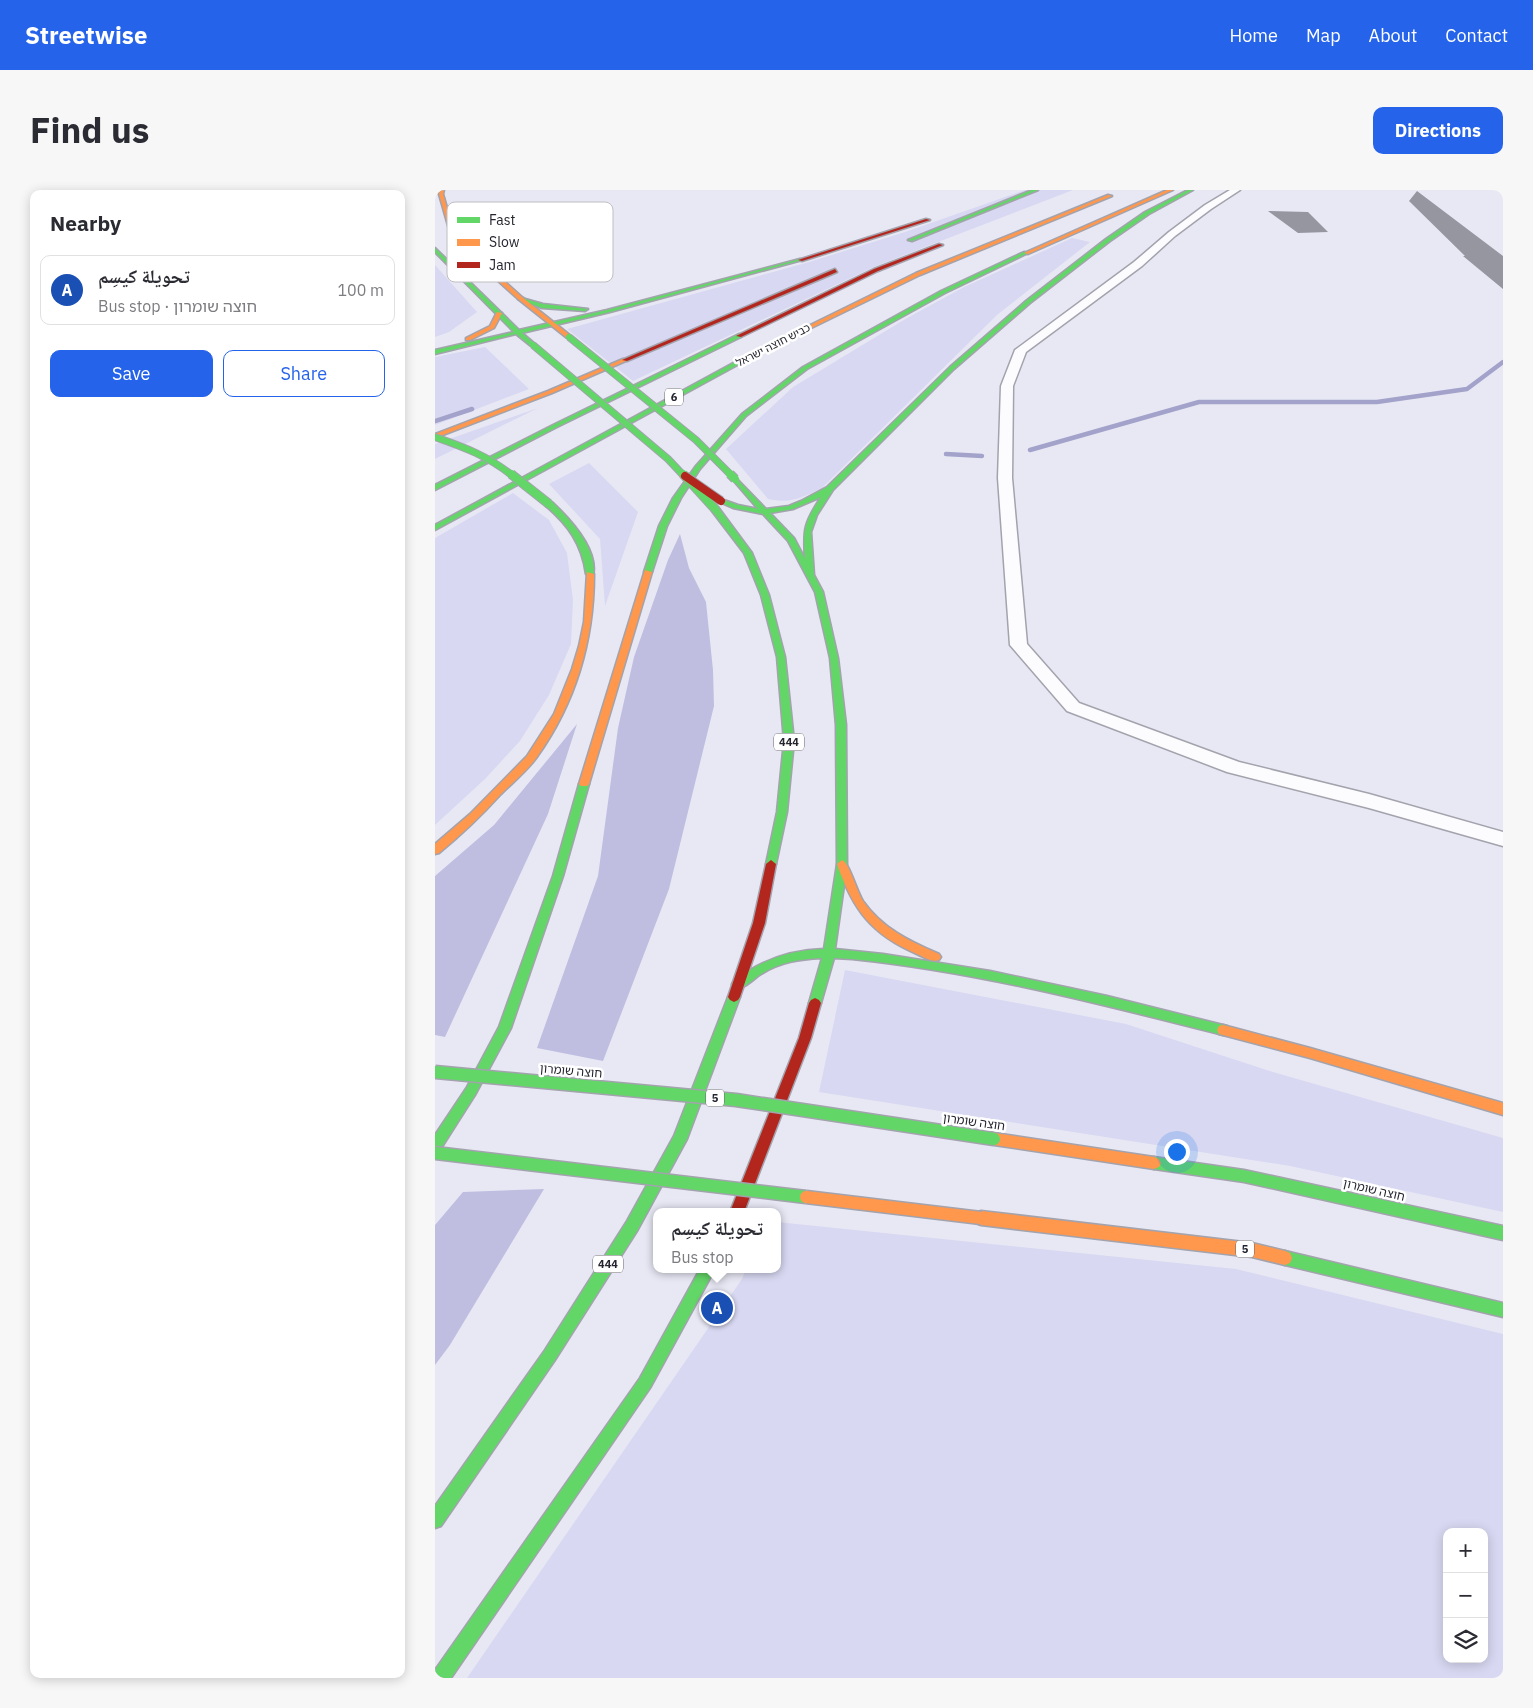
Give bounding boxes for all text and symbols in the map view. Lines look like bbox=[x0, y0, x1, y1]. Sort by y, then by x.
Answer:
text: Streetwise bbox=[25, 19, 147, 51]
text: Home bbox=[1230, 24, 1278, 47]
text: Map bbox=[1306, 24, 1341, 47]
text: About bbox=[1369, 24, 1417, 47]
text: Contact bbox=[1445, 24, 1508, 47]
text: Find us bbox=[30, 107, 149, 153]
button: Directions bbox=[1373, 107, 1503, 154]
legend bbox=[447, 202, 613, 282]
text: Nearby bbox=[50, 209, 121, 237]
text: Fast bbox=[489, 211, 515, 229]
text: Slow bbox=[489, 233, 520, 251]
text: Jam bbox=[489, 256, 516, 274]
text: تحويلة كيسِم bbox=[98, 264, 190, 288]
text: A bbox=[62, 280, 72, 300]
text: 100 m bbox=[337, 280, 384, 300]
text: Bus stop · חוצה שומרון bbox=[98, 296, 257, 316]
street label: כביש חוצה ישראל bbox=[733, 320, 813, 370]
button: Save bbox=[50, 350, 213, 397]
button: Share bbox=[223, 350, 385, 397]
road number: 6 bbox=[665, 388, 683, 406]
road number: 444 bbox=[774, 734, 804, 750]
street label: חוצה שומרון bbox=[539, 1060, 603, 1081]
road number: 5 bbox=[706, 1090, 724, 1106]
street label: חוצה שומרון bbox=[942, 1110, 1006, 1133]
your location bbox=[1164, 1139, 1190, 1165]
street label: חוצה שומרון bbox=[1342, 1175, 1406, 1204]
popup bbox=[653, 1208, 781, 1273]
text: تحويلة كيسِم bbox=[671, 1216, 763, 1240]
road number: 5 bbox=[1236, 1240, 1254, 1258]
text: Bus stop bbox=[671, 1247, 734, 1267]
road number: 444 bbox=[593, 1256, 623, 1272]
pin: A bbox=[701, 1289, 733, 1327]
map controls bbox=[1443, 1528, 1488, 1663]
button: + bbox=[1443, 1528, 1488, 1573]
button: − bbox=[1443, 1573, 1488, 1618]
button: layers bbox=[1443, 1618, 1488, 1663]

